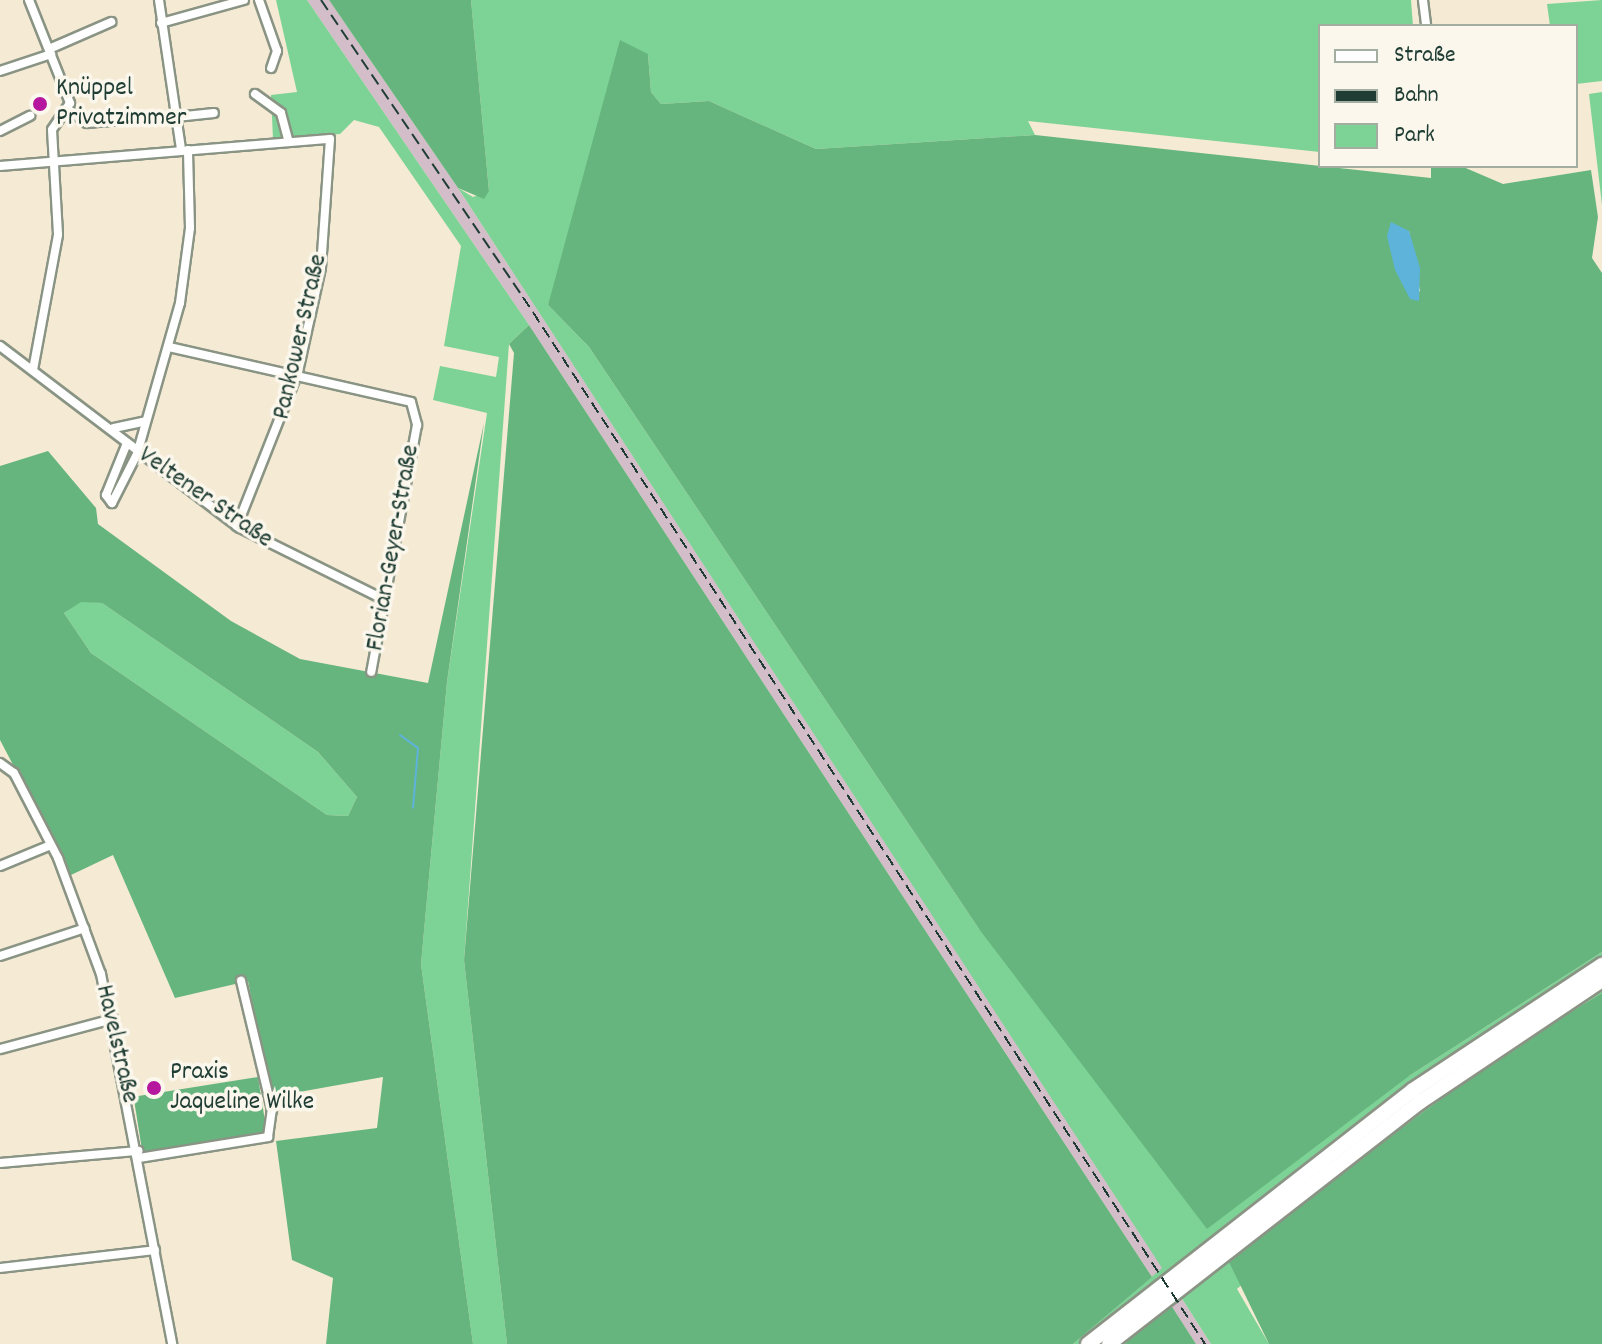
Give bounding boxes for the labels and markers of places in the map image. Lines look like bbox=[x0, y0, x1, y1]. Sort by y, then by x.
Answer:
place label: Knüppel Privatzimmer bbox=[56, 73, 186, 134]
marker: Knüppel Privatzimmer bbox=[31, 95, 49, 113]
place label: Praxis Jaqueline Wilke bbox=[170, 1057, 314, 1118]
marker: Praxis Jaqueline Wilke bbox=[145, 1079, 163, 1097]

